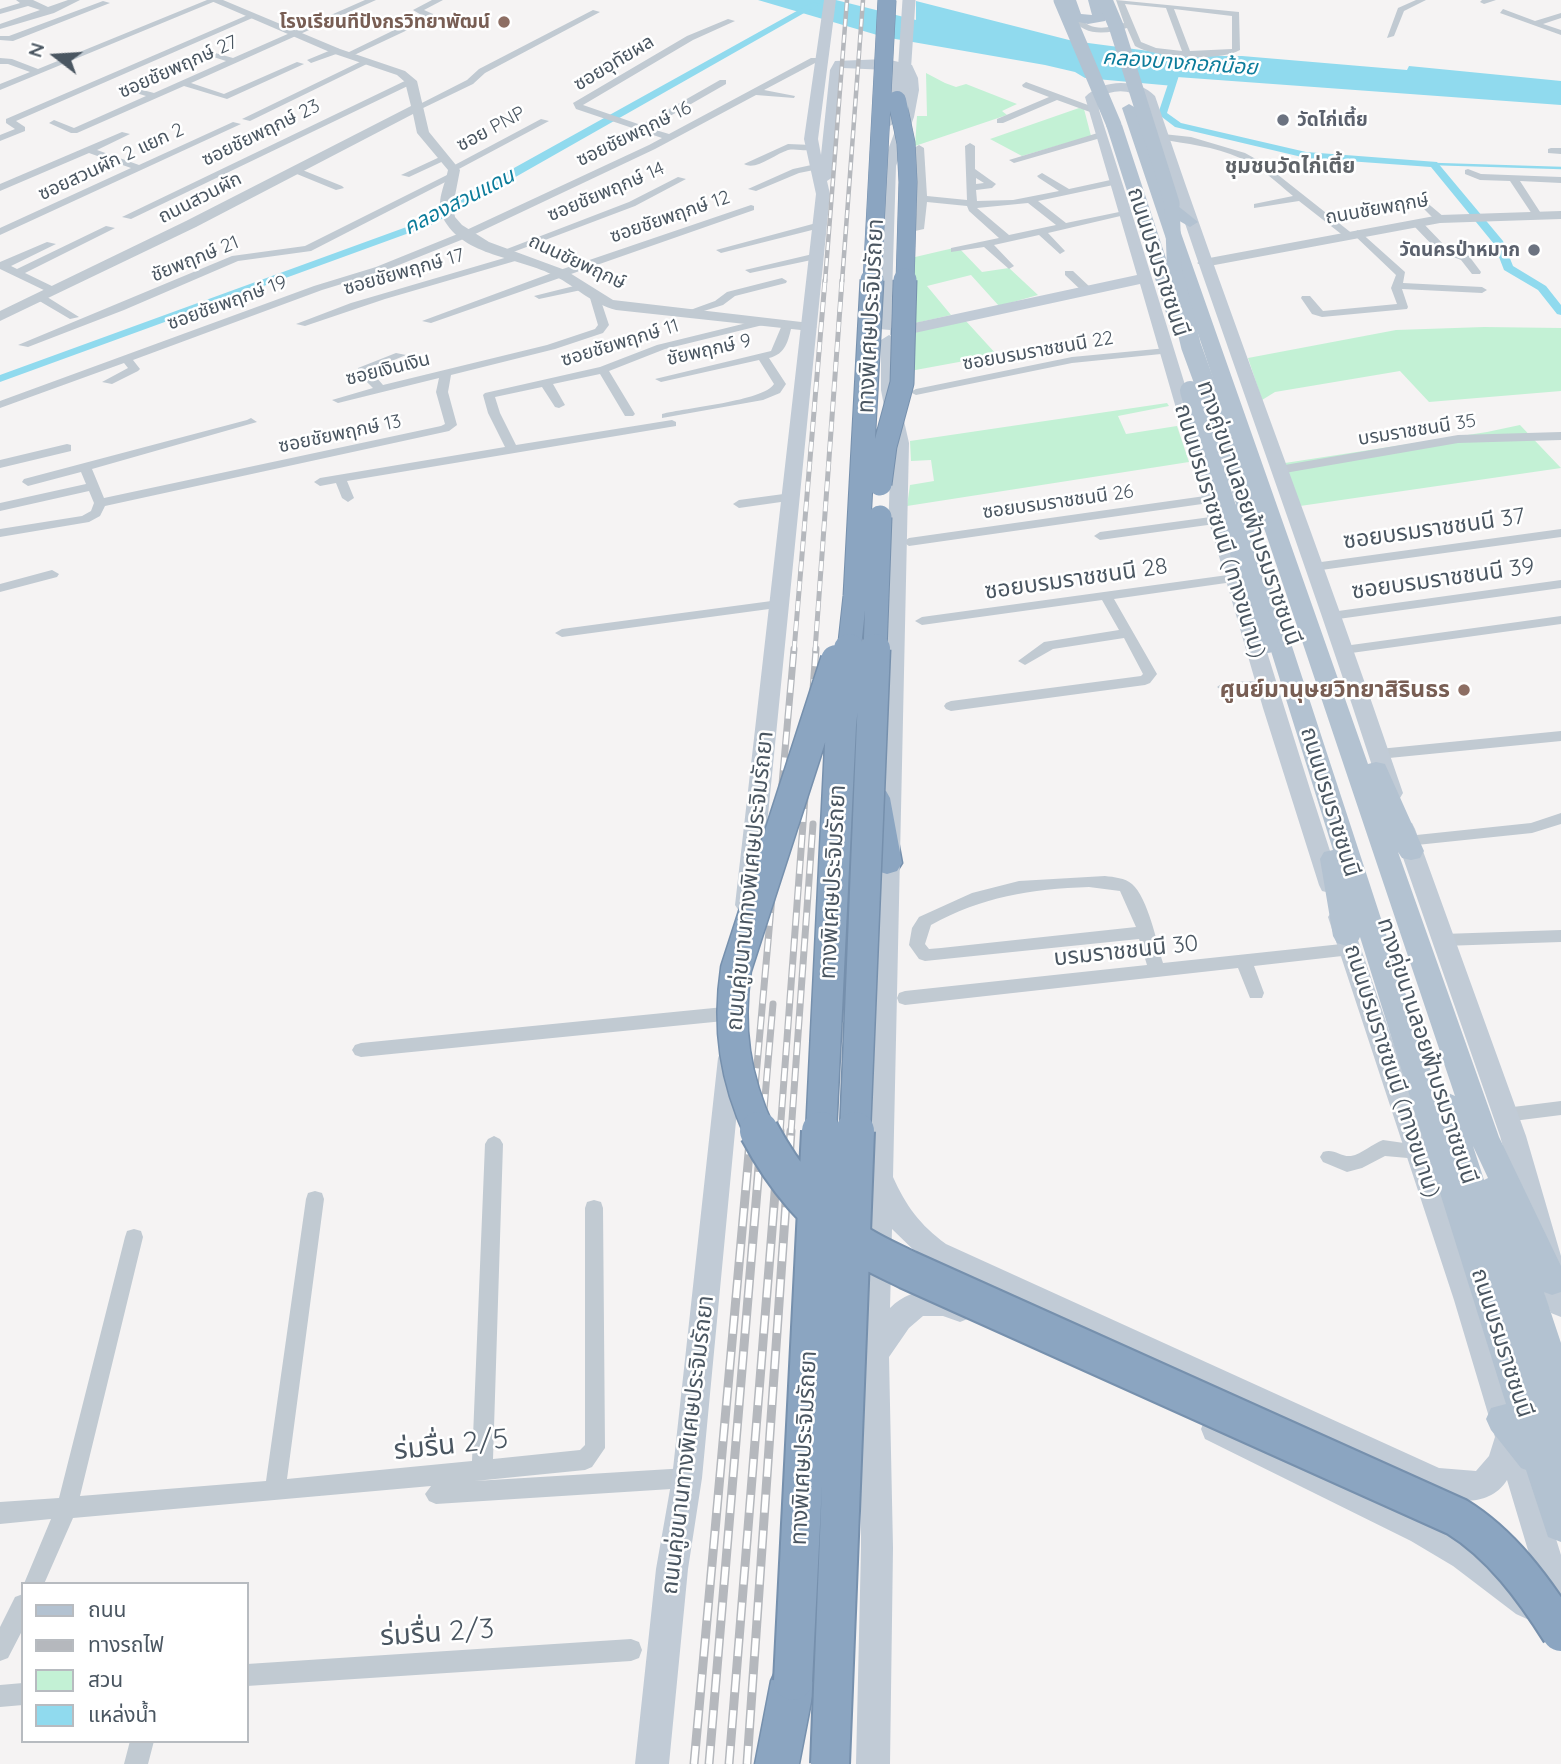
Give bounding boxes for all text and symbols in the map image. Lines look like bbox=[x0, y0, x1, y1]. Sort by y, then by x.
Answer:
place label: โรงเรียนทีปังกรวิทยาพัฒน์ bbox=[279, 11, 490, 33]
marker: โรงเรียนทีปังกรวิทยาพัฒน์ bbox=[496, 14, 512, 30]
north arrow bbox=[21, 21, 91, 91]
street label: ซอยอุทัยผล bbox=[570, 30, 658, 96]
street label: ซอยชัยพฤกษ์ 27 bbox=[115, 31, 241, 103]
text: N bbox=[22, 40, 49, 60]
water label: คลองบางกอกน้อย bbox=[1102, 45, 1258, 81]
street label: ซอยชัยพฤกษ์ 23 bbox=[198, 95, 324, 171]
street label: ซอยชัยพฤกษ์ 16 bbox=[573, 96, 695, 172]
street label: ซอย PNP bbox=[453, 101, 529, 157]
place label: วัดไก่เตี้ย bbox=[1297, 109, 1368, 131]
marker: วัดไก่เตี้ย bbox=[1275, 112, 1291, 128]
street label: ซอยสวนผัก 2 แยก 2 bbox=[35, 118, 187, 206]
district label: ชุมชนวัดไก่เตี้ย bbox=[1225, 154, 1355, 180]
street label: ซอยชัยพฤกษ์ 14 bbox=[544, 157, 668, 227]
water label: คลองสวนแดน bbox=[399, 163, 519, 241]
street label: ถนนสวนผัก bbox=[155, 167, 245, 229]
street label: ถนนบรมราชชนนี bbox=[1121, 184, 1195, 340]
street label: ซอยชัยพฤกษ์ 12 bbox=[607, 186, 733, 248]
street label: ถนนชัยพฤกษ์ bbox=[1323, 189, 1431, 229]
street label: ทางพิเศษประจิมรัถยา bbox=[852, 218, 890, 414]
street label: ถนนชัยพฤกษ์ bbox=[525, 230, 629, 294]
street label: ชัยพฤกษ์ 21 bbox=[148, 231, 242, 287]
place label: วัดนครป่าหมาก bbox=[1399, 239, 1520, 261]
marker: วัดนครป่าหมาก bbox=[1526, 242, 1542, 258]
street label: ซอยชัยพฤกษ์ 17 bbox=[341, 244, 467, 300]
street label: ซอยชัยพฤกษ์ 19 bbox=[164, 271, 290, 335]
street label: ซอยชัยพฤกษ์ 11 bbox=[558, 314, 682, 372]
street label: ซอยบรมราชชนนี 22 bbox=[961, 327, 1115, 375]
street label: ชัยพฤกษ์ 9 bbox=[665, 329, 753, 371]
street label: ซอยเงินเงิน bbox=[343, 348, 433, 390]
street label: ทางคู่ขนานลอยฟ้าบรมราชชนนี bbox=[1191, 377, 1307, 649]
street label: ถนนบรมราชชนนี (ทางขนาน) bbox=[1168, 400, 1272, 662]
street label: บรมราชชนนี 35 bbox=[1356, 409, 1478, 451]
street label: ซอยชัยพฤกษ์ 13 bbox=[277, 410, 403, 458]
street label: ซอยบรมราชชนนี 26 bbox=[981, 480, 1135, 524]
street label: ซอยบรมราชชนนี 37 bbox=[1341, 503, 1527, 555]
street label: ซอยบรมราชชนนี 28 bbox=[983, 553, 1169, 605]
street label: ซอยบรมราชชนนี 39 bbox=[1350, 553, 1536, 605]
place label: ศูนย์มานุษยวิทยาสิรินธร bbox=[1220, 676, 1450, 704]
marker: ศูนย์มานุษยวิทยาสิรินธร bbox=[1456, 682, 1472, 698]
street label: ถนนบรมราชชนนี bbox=[1294, 724, 1366, 880]
street label: ถนนคู่ขนานทางพิเศษประจิมรัถยา bbox=[721, 730, 779, 1032]
street label: ทางพิเศษประจิมรัถยา bbox=[814, 784, 852, 980]
street label: ทางคู่ขนานลอยฟ้าบรมราชชนนี bbox=[1371, 914, 1483, 1188]
street label: บรมราชชนนี 30 bbox=[1052, 930, 1200, 972]
street label: ถนนบรมราชชนนี (ทางขนาน) bbox=[1338, 941, 1446, 1201]
street label: ถนนบรมราชชนนี bbox=[1465, 1265, 1539, 1421]
street label: ถนนคู่ขนานทางพิเศษประจิมรัถยา bbox=[656, 1294, 720, 1596]
street label: ทางพิเศษประจิมรัถยา bbox=[785, 1350, 823, 1546]
street label: ร่มรื่น 2/5 bbox=[392, 1422, 510, 1468]
legend bbox=[21, 1582, 248, 1743]
text: ถนน bbox=[88, 1596, 126, 1622]
street label: ร่มรื่น 2/3 bbox=[379, 1612, 495, 1654]
text: ทางรถไฟ bbox=[88, 1631, 164, 1657]
text: สวน bbox=[88, 1666, 123, 1692]
text: แหล่งน้ำ bbox=[88, 1701, 157, 1727]

